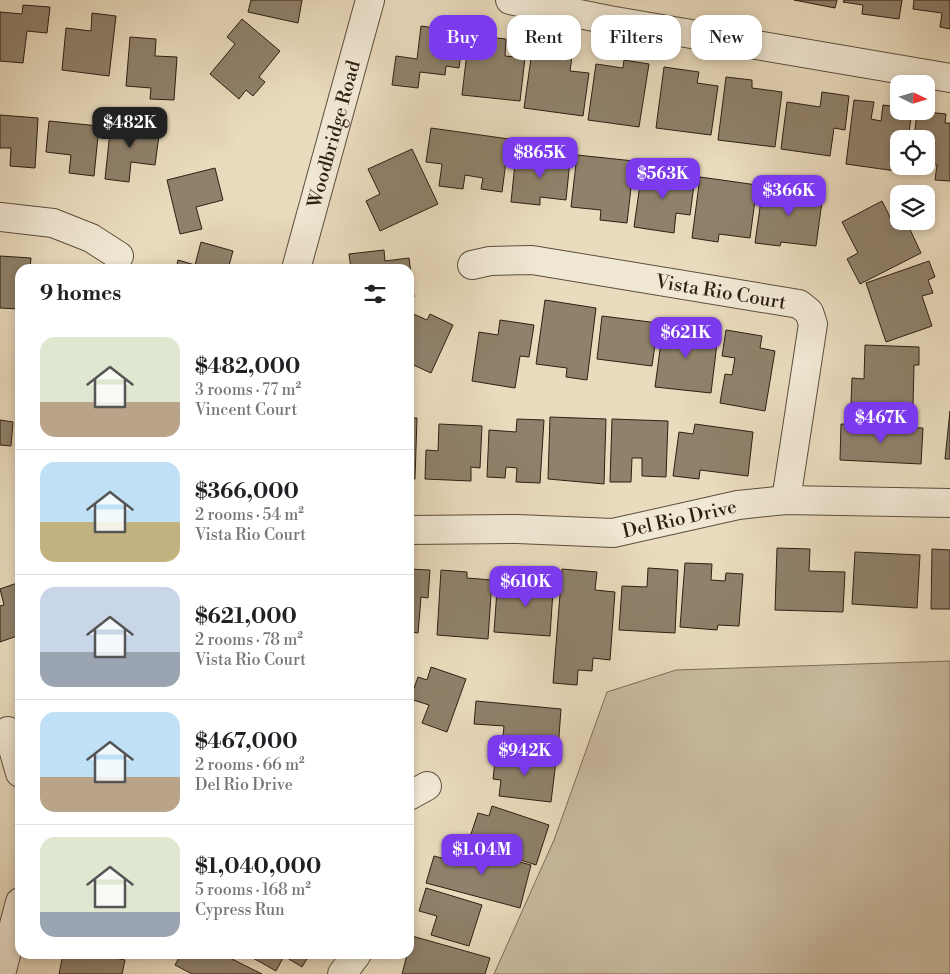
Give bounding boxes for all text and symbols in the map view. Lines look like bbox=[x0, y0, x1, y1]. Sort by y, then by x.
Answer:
chip: Buy bbox=[429, 15, 497, 60]
chip: Rent bbox=[507, 15, 581, 60]
chip: Filters bbox=[591, 15, 681, 60]
chip: New bbox=[691, 15, 762, 60]
street label: Woodbridge Road bbox=[302, 58, 366, 212]
north arrow bbox=[890, 75, 935, 120]
map controls bbox=[890, 75, 935, 230]
pin: $482K bbox=[95, 106, 165, 149]
text: $482K bbox=[103, 113, 157, 133]
button: locate bbox=[890, 130, 935, 175]
pin: $865K bbox=[505, 136, 575, 179]
text: $865K bbox=[514, 143, 566, 163]
pin: $563K bbox=[628, 158, 698, 200]
text: $563K bbox=[637, 164, 689, 184]
pin: $366K bbox=[754, 174, 824, 217]
text: $366K bbox=[763, 181, 815, 201]
button: layers bbox=[890, 185, 935, 230]
street label: Vista Rio Court bbox=[653, 269, 788, 315]
icon: filters bbox=[361, 280, 389, 308]
text: 9 homes bbox=[40, 281, 121, 307]
pin: $621K bbox=[651, 316, 721, 359]
text: $621K bbox=[661, 323, 711, 343]
text: $482,000 bbox=[195, 354, 300, 380]
icon: home bbox=[80, 357, 140, 417]
text: 3 rooms · 77 m² bbox=[195, 380, 301, 400]
text: Vincent Court bbox=[195, 400, 297, 420]
pin: $467K bbox=[846, 402, 916, 444]
text: $467K bbox=[855, 408, 907, 428]
text: $366,000 bbox=[195, 479, 299, 505]
icon: home bbox=[80, 482, 140, 542]
street label: Del Rio Drive bbox=[620, 495, 739, 544]
text: 2 rooms · 54 m² bbox=[195, 505, 304, 525]
text: Vista Rio Court bbox=[195, 525, 306, 545]
pin: $610K bbox=[491, 566, 561, 608]
text: $610K bbox=[501, 572, 551, 592]
text: $621,000 bbox=[195, 604, 297, 630]
icon: home bbox=[80, 607, 140, 667]
text: 2 rooms · 78 m² bbox=[195, 630, 303, 650]
text: Vista Rio Court bbox=[195, 650, 306, 670]
text: $467,000 bbox=[195, 729, 297, 755]
icon: home bbox=[80, 732, 140, 792]
pin: $942K bbox=[490, 734, 560, 777]
text: $942K bbox=[498, 741, 552, 761]
text: 2 rooms · 66 m² bbox=[195, 755, 305, 775]
text: Del Rio Drive bbox=[195, 775, 293, 795]
pin: $1.04M bbox=[441, 834, 523, 876]
text: $1.04M bbox=[453, 840, 511, 860]
text: $1,040,000 bbox=[195, 854, 321, 880]
icon: home bbox=[80, 857, 140, 917]
text: 5 rooms · 168 m² bbox=[195, 880, 311, 900]
text: Cypress Run bbox=[195, 900, 285, 920]

